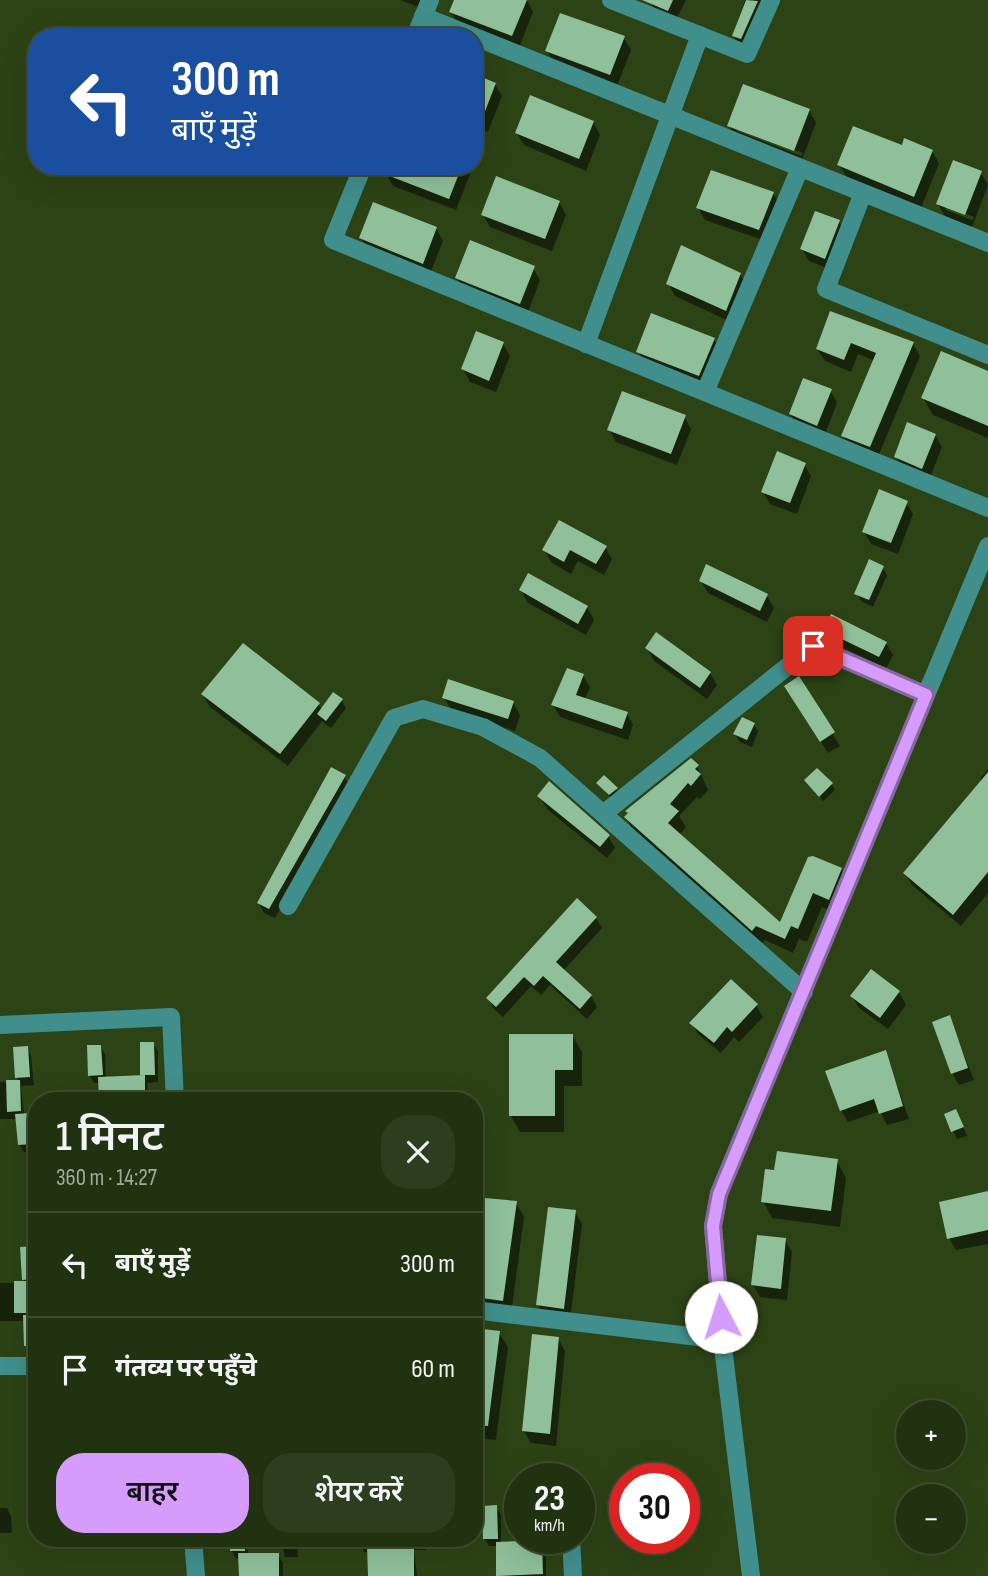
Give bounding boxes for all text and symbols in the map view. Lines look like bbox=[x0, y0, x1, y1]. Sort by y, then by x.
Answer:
text: 300 m bbox=[171, 51, 280, 110]
icon: left bbox=[56, 56, 147, 147]
text: बाएँ मुड़ें bbox=[171, 111, 257, 150]
pin bbox=[783, 616, 843, 676]
icon: arrive bbox=[794, 627, 832, 665]
text: 1 मिनट bbox=[56, 1112, 164, 1163]
button: close bbox=[381, 1115, 455, 1189]
text: 360 m · 14:27 bbox=[56, 1164, 157, 1192]
icon: left bbox=[56, 1246, 94, 1284]
text: बाएँ मुड़ें bbox=[115, 1248, 190, 1279]
text: 300 m bbox=[400, 1249, 455, 1280]
position arrow bbox=[684, 1280, 758, 1354]
icon: arrive bbox=[56, 1351, 94, 1389]
text: गंतव्य पर पहुँचे bbox=[115, 1353, 257, 1384]
text: 60 m bbox=[411, 1354, 455, 1385]
map controls bbox=[896, 1400, 966, 1554]
button: + bbox=[896, 1400, 966, 1470]
button: बाहर bbox=[56, 1453, 249, 1533]
button: शेयर करें bbox=[263, 1453, 455, 1533]
speed limit sign: 30 bbox=[609, 1463, 700, 1554]
text: 23 bbox=[534, 1478, 565, 1521]
button: − bbox=[896, 1484, 966, 1554]
text: km/h bbox=[534, 1515, 565, 1536]

